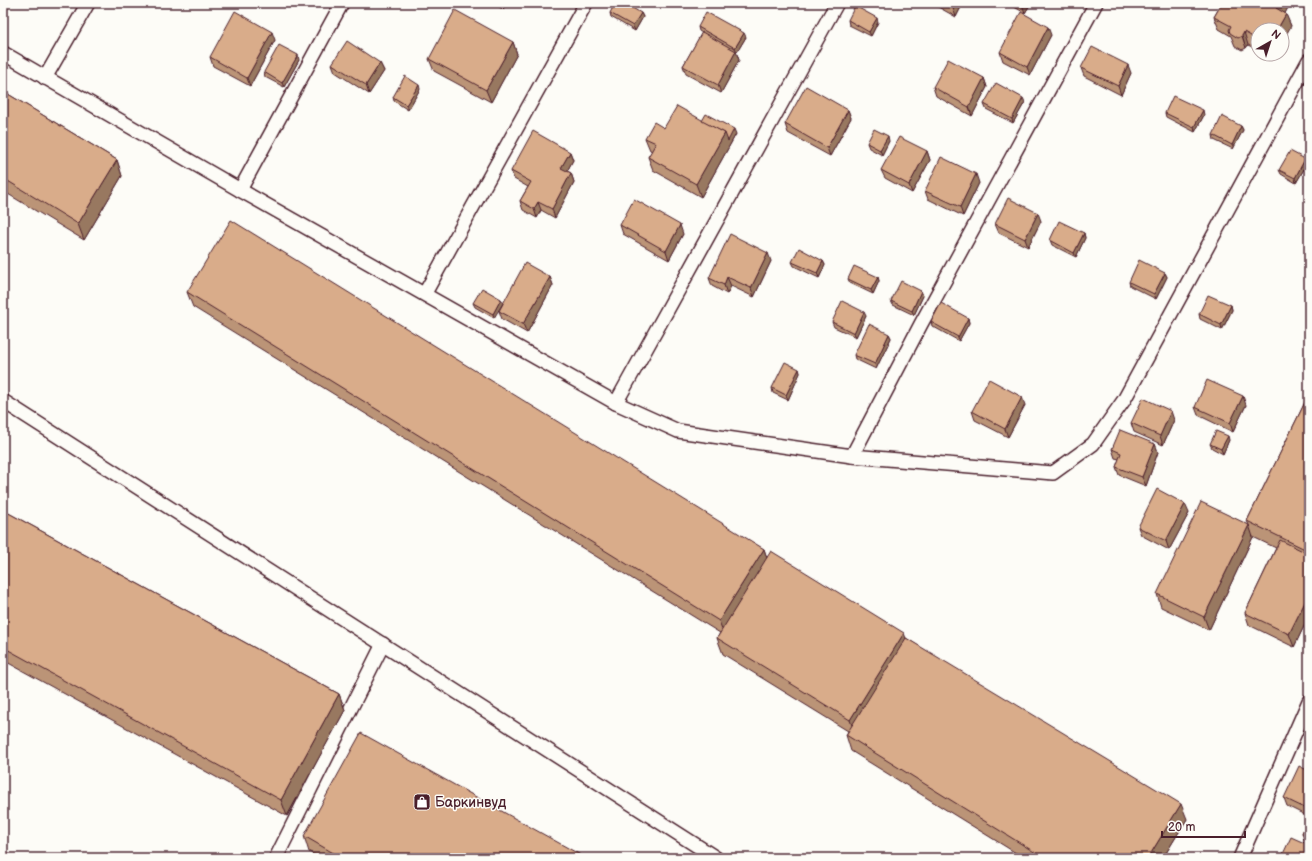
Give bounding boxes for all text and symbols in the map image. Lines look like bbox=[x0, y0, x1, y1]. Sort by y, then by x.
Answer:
north arrow bbox=[1250, 22, 1290, 62]
text: N bbox=[1269, 27, 1283, 42]
shop icon: Баркинвуд bbox=[412, 792, 432, 812]
place label: Баркинвуд bbox=[435, 794, 507, 811]
scale bar bbox=[1162, 813, 1245, 839]
text: 20 m bbox=[1168, 820, 1195, 835]

